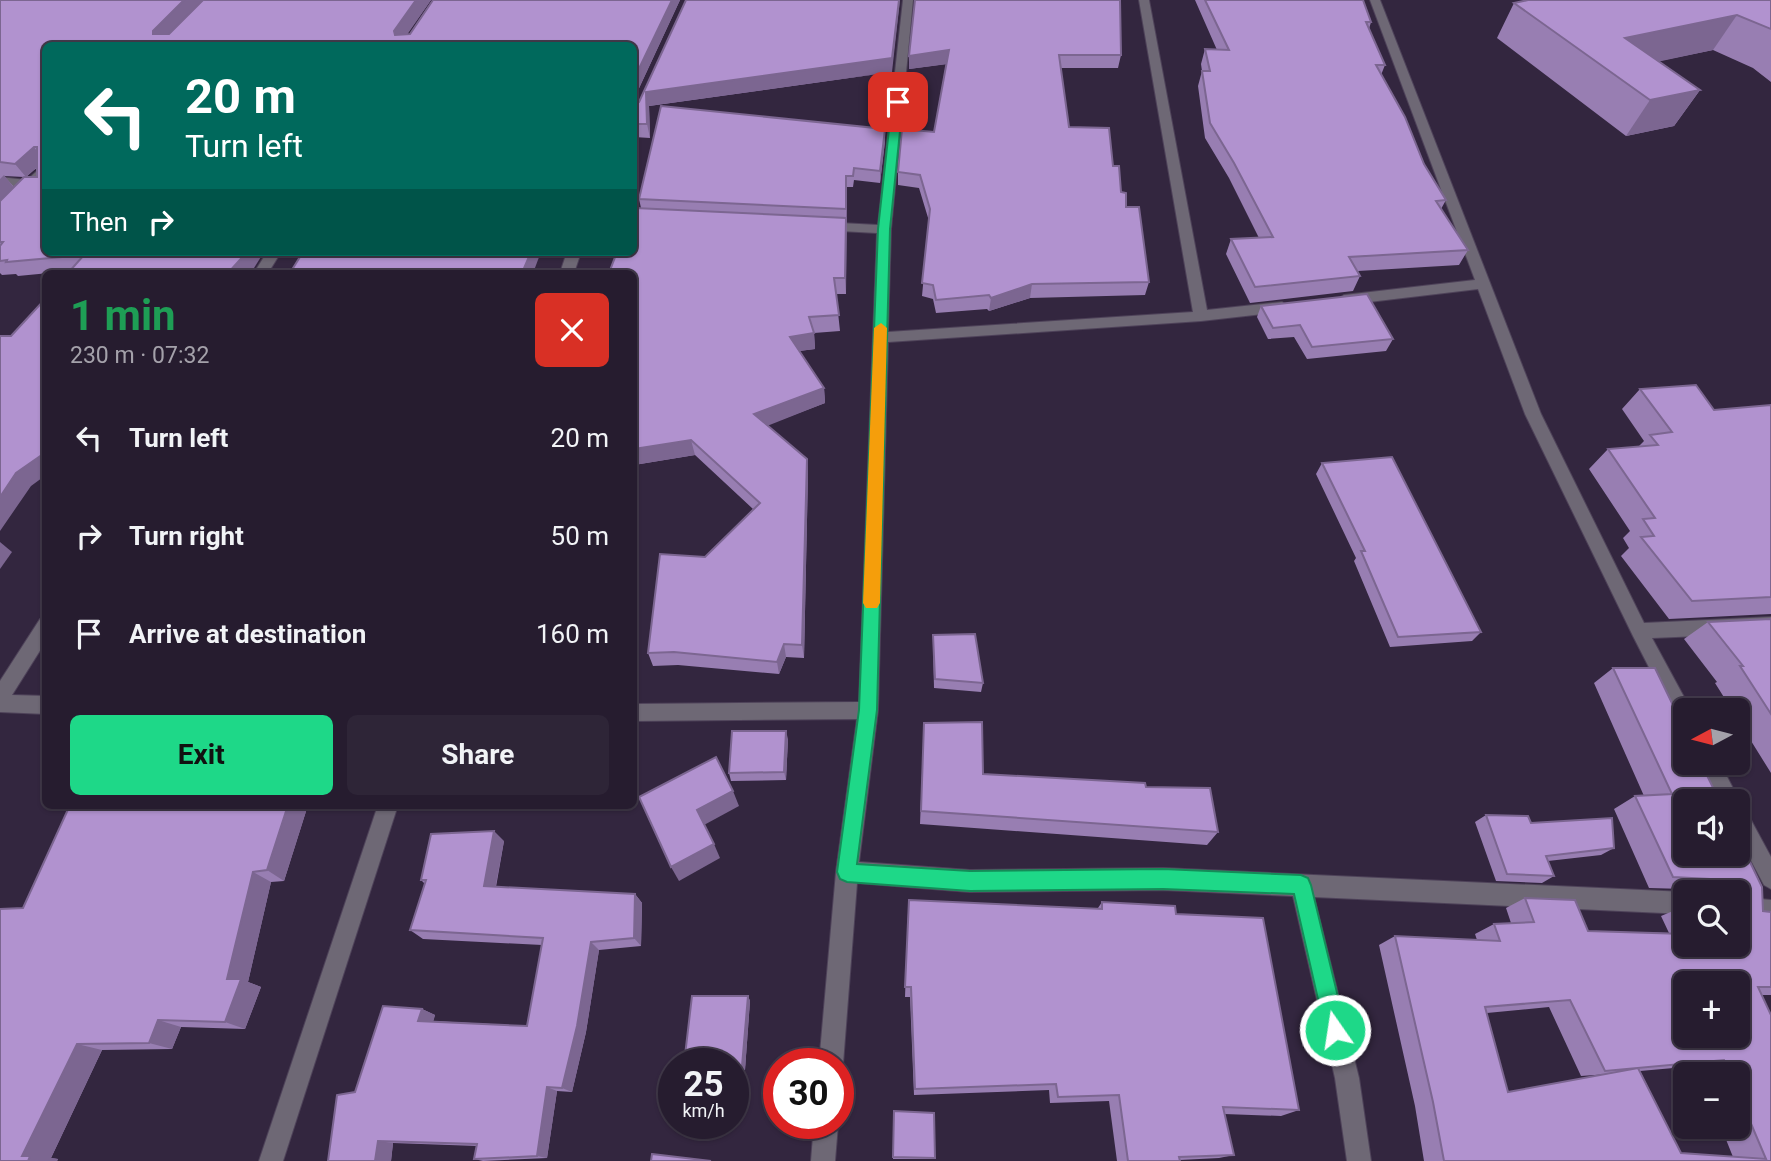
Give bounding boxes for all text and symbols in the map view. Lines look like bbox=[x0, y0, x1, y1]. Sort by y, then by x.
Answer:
text: 20 m bbox=[185, 68, 296, 125]
icon: left bbox=[70, 70, 161, 161]
pin bbox=[868, 72, 928, 132]
icon: arrive bbox=[879, 83, 917, 121]
text: Turn left bbox=[185, 127, 303, 165]
icon: right bbox=[142, 203, 180, 241]
text: Then bbox=[70, 207, 128, 237]
text: 1 min bbox=[70, 291, 176, 340]
button: close bbox=[535, 293, 609, 367]
text: 230 m · 07:32 bbox=[70, 342, 209, 369]
icon: left bbox=[70, 419, 108, 457]
text: Turn left bbox=[129, 423, 228, 453]
text: 20 m bbox=[551, 423, 609, 453]
icon: right bbox=[70, 517, 108, 555]
text: Turn right bbox=[129, 521, 244, 551]
text: 50 m bbox=[551, 521, 609, 551]
icon: arrive bbox=[70, 615, 108, 653]
text: Arrive at destination bbox=[129, 619, 366, 649]
text: 160 m bbox=[536, 619, 609, 649]
north arrow bbox=[1673, 698, 1750, 775]
map controls bbox=[1673, 698, 1750, 1139]
button: Exit bbox=[70, 715, 333, 795]
button: Share bbox=[347, 715, 609, 795]
button: sound bbox=[1673, 789, 1750, 866]
button: search bbox=[1673, 880, 1750, 957]
button: + bbox=[1673, 971, 1750, 1048]
position arrow bbox=[1298, 993, 1372, 1067]
speed limit sign: 30 bbox=[763, 1048, 854, 1139]
button: − bbox=[1673, 1062, 1750, 1139]
text: 25 bbox=[683, 1064, 724, 1105]
text: km/h bbox=[682, 1100, 725, 1121]

